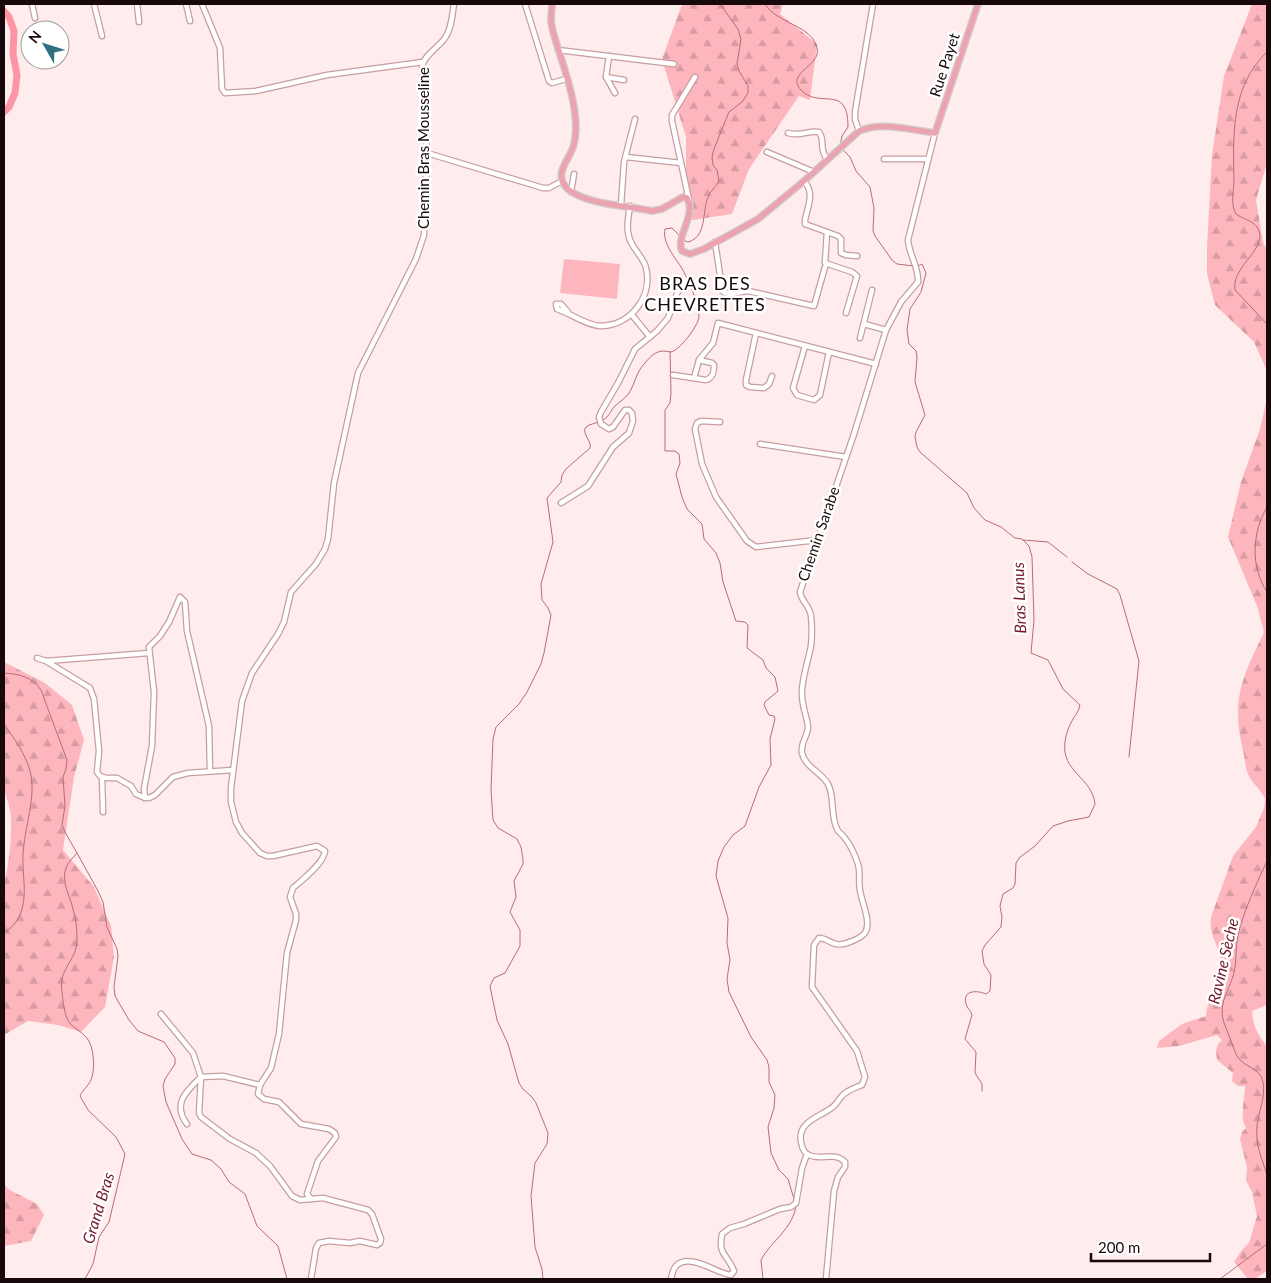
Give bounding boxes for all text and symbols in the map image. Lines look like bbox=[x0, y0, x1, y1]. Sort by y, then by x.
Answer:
north arrow bbox=[20, 20, 70, 70]
text: N bbox=[25, 27, 45, 46]
street label: Rue Payet bbox=[925, 30, 963, 99]
street label: Chemin Bras Mousseline bbox=[414, 67, 432, 229]
district label: BRAS DES CHEVRETTES bbox=[644, 272, 766, 315]
street label: Chemin Sarabe bbox=[793, 484, 843, 583]
water label: Bras Lanus bbox=[1008, 561, 1029, 634]
water label: Ravine Sèche bbox=[1203, 916, 1242, 1006]
water label: Grand Bras bbox=[78, 1169, 118, 1246]
scale bar bbox=[1091, 1230, 1210, 1262]
text: 200 m bbox=[1098, 1238, 1140, 1256]

